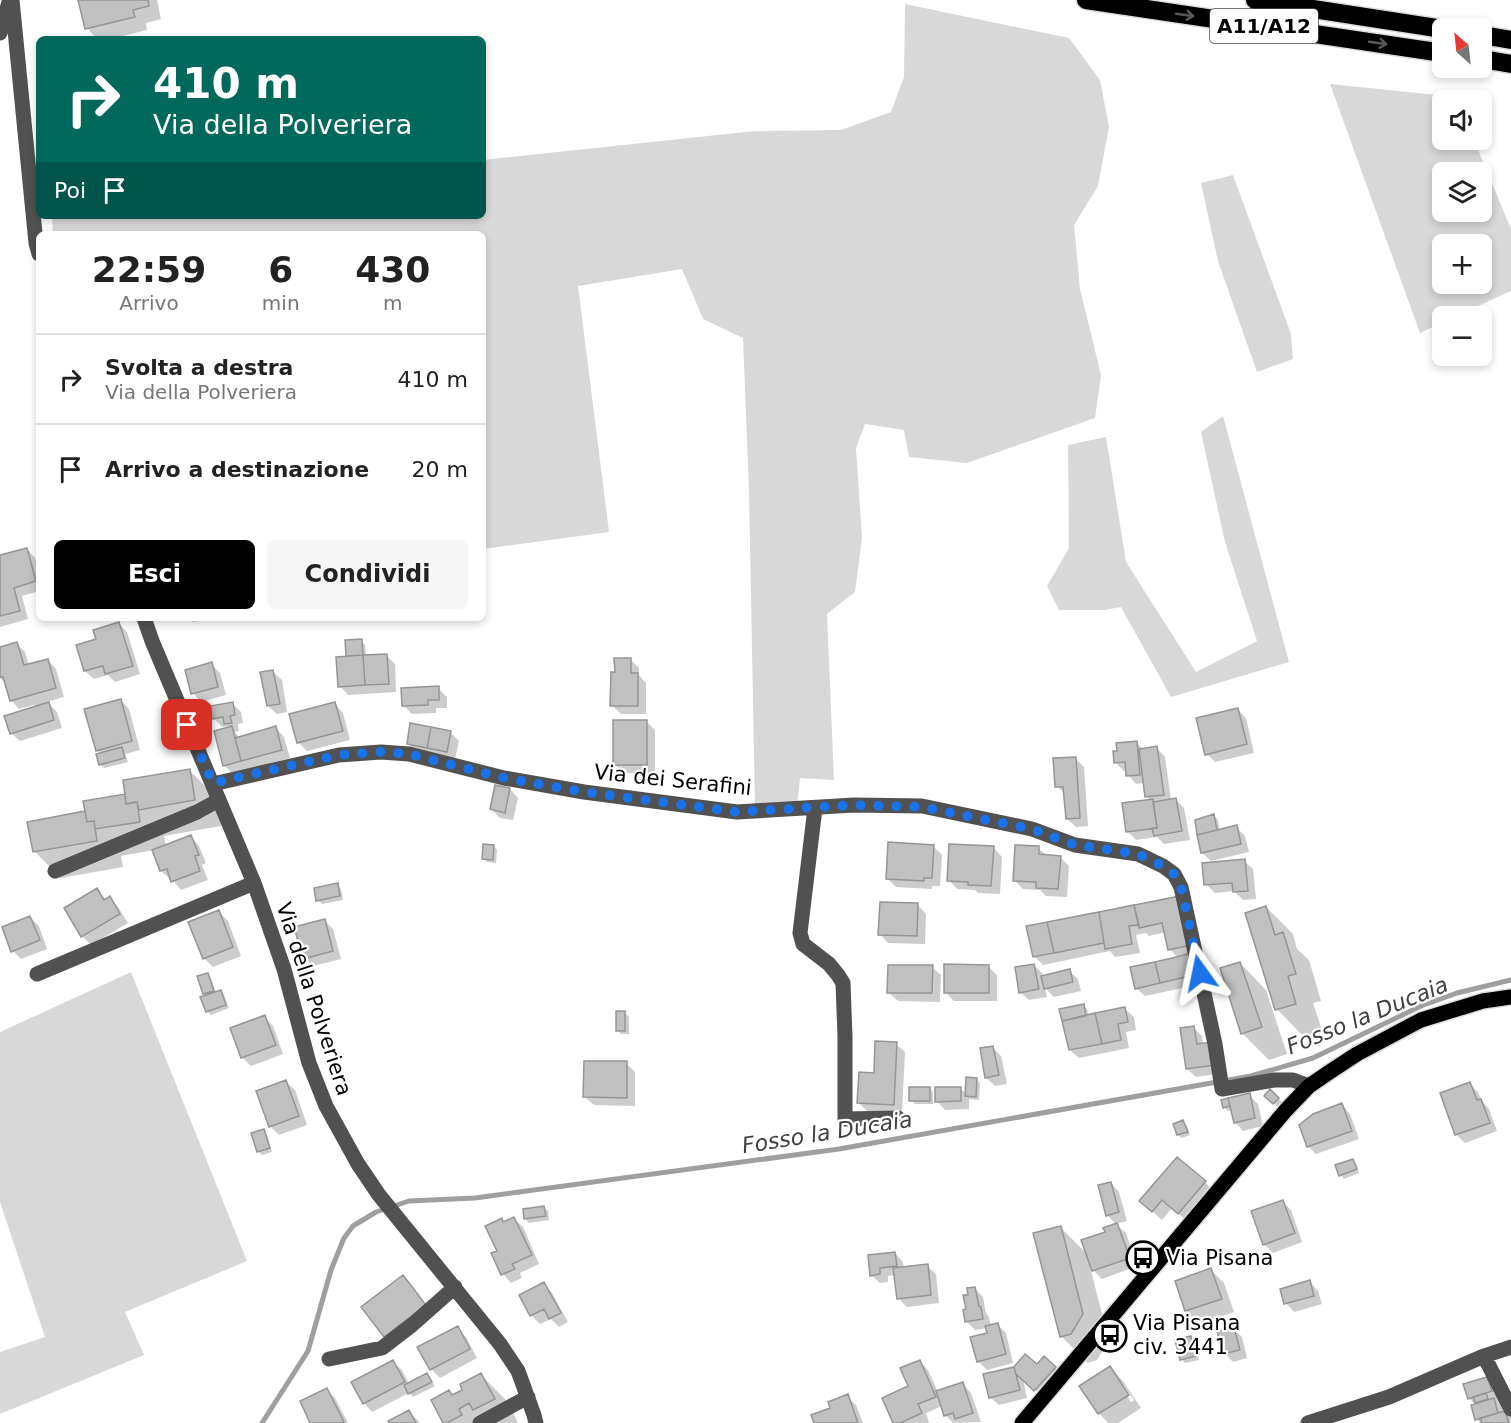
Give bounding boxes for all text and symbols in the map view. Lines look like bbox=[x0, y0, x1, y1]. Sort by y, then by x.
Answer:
one-way arrow bbox=[1175, 9, 1195, 20]
road number: A11/A12 bbox=[1210, 9, 1318, 43]
north arrow bbox=[1432, 18, 1492, 78]
map controls bbox=[1432, 18, 1492, 366]
one-way arrow bbox=[1368, 38, 1388, 49]
text: 410 m bbox=[153, 59, 299, 108]
icon: right bbox=[54, 60, 132, 138]
button: sound bbox=[1432, 90, 1492, 150]
text: Via della Polveriera bbox=[153, 109, 412, 140]
button: layers bbox=[1432, 162, 1492, 222]
icon: arrive bbox=[98, 174, 131, 207]
text: Poi bbox=[54, 178, 86, 203]
button: + bbox=[1432, 234, 1492, 294]
text: 22:59 bbox=[92, 249, 206, 290]
text: 6 bbox=[268, 249, 293, 290]
text: 430 bbox=[355, 249, 430, 290]
text: Arrivo bbox=[119, 291, 179, 315]
text: min bbox=[262, 291, 300, 315]
text: m bbox=[383, 291, 403, 315]
button: − bbox=[1432, 306, 1492, 366]
text: Svolta a destra bbox=[105, 355, 293, 380]
icon: right bbox=[54, 363, 87, 396]
text: 410 m bbox=[398, 367, 468, 392]
text: Via della Polveriera bbox=[105, 380, 297, 404]
icon: arrive bbox=[54, 453, 87, 486]
text: Arrivo a destinazione bbox=[105, 457, 369, 482]
text: 20 m bbox=[412, 457, 468, 482]
button: Esci bbox=[54, 540, 255, 609]
button: Condividi bbox=[267, 540, 468, 609]
pin bbox=[161, 699, 212, 750]
icon: arrive bbox=[170, 708, 203, 741]
street label: Via dei Serafini bbox=[593, 760, 753, 800]
street label: Via della Polveriera bbox=[271, 899, 357, 1099]
position arrow bbox=[1168, 941, 1232, 1005]
water label: Fosso la Ducaia bbox=[1283, 972, 1452, 1059]
water label: Fosso la Ducaia bbox=[740, 1107, 914, 1158]
bus stop icon: Via Pisana bbox=[1125, 1240, 1161, 1276]
place label: Via Pisana bbox=[1166, 1246, 1273, 1270]
place label: Via Pisana civ. 3441 bbox=[1133, 1311, 1240, 1359]
bus stop icon: Via Pisana civ. 3441 bbox=[1092, 1317, 1128, 1353]

